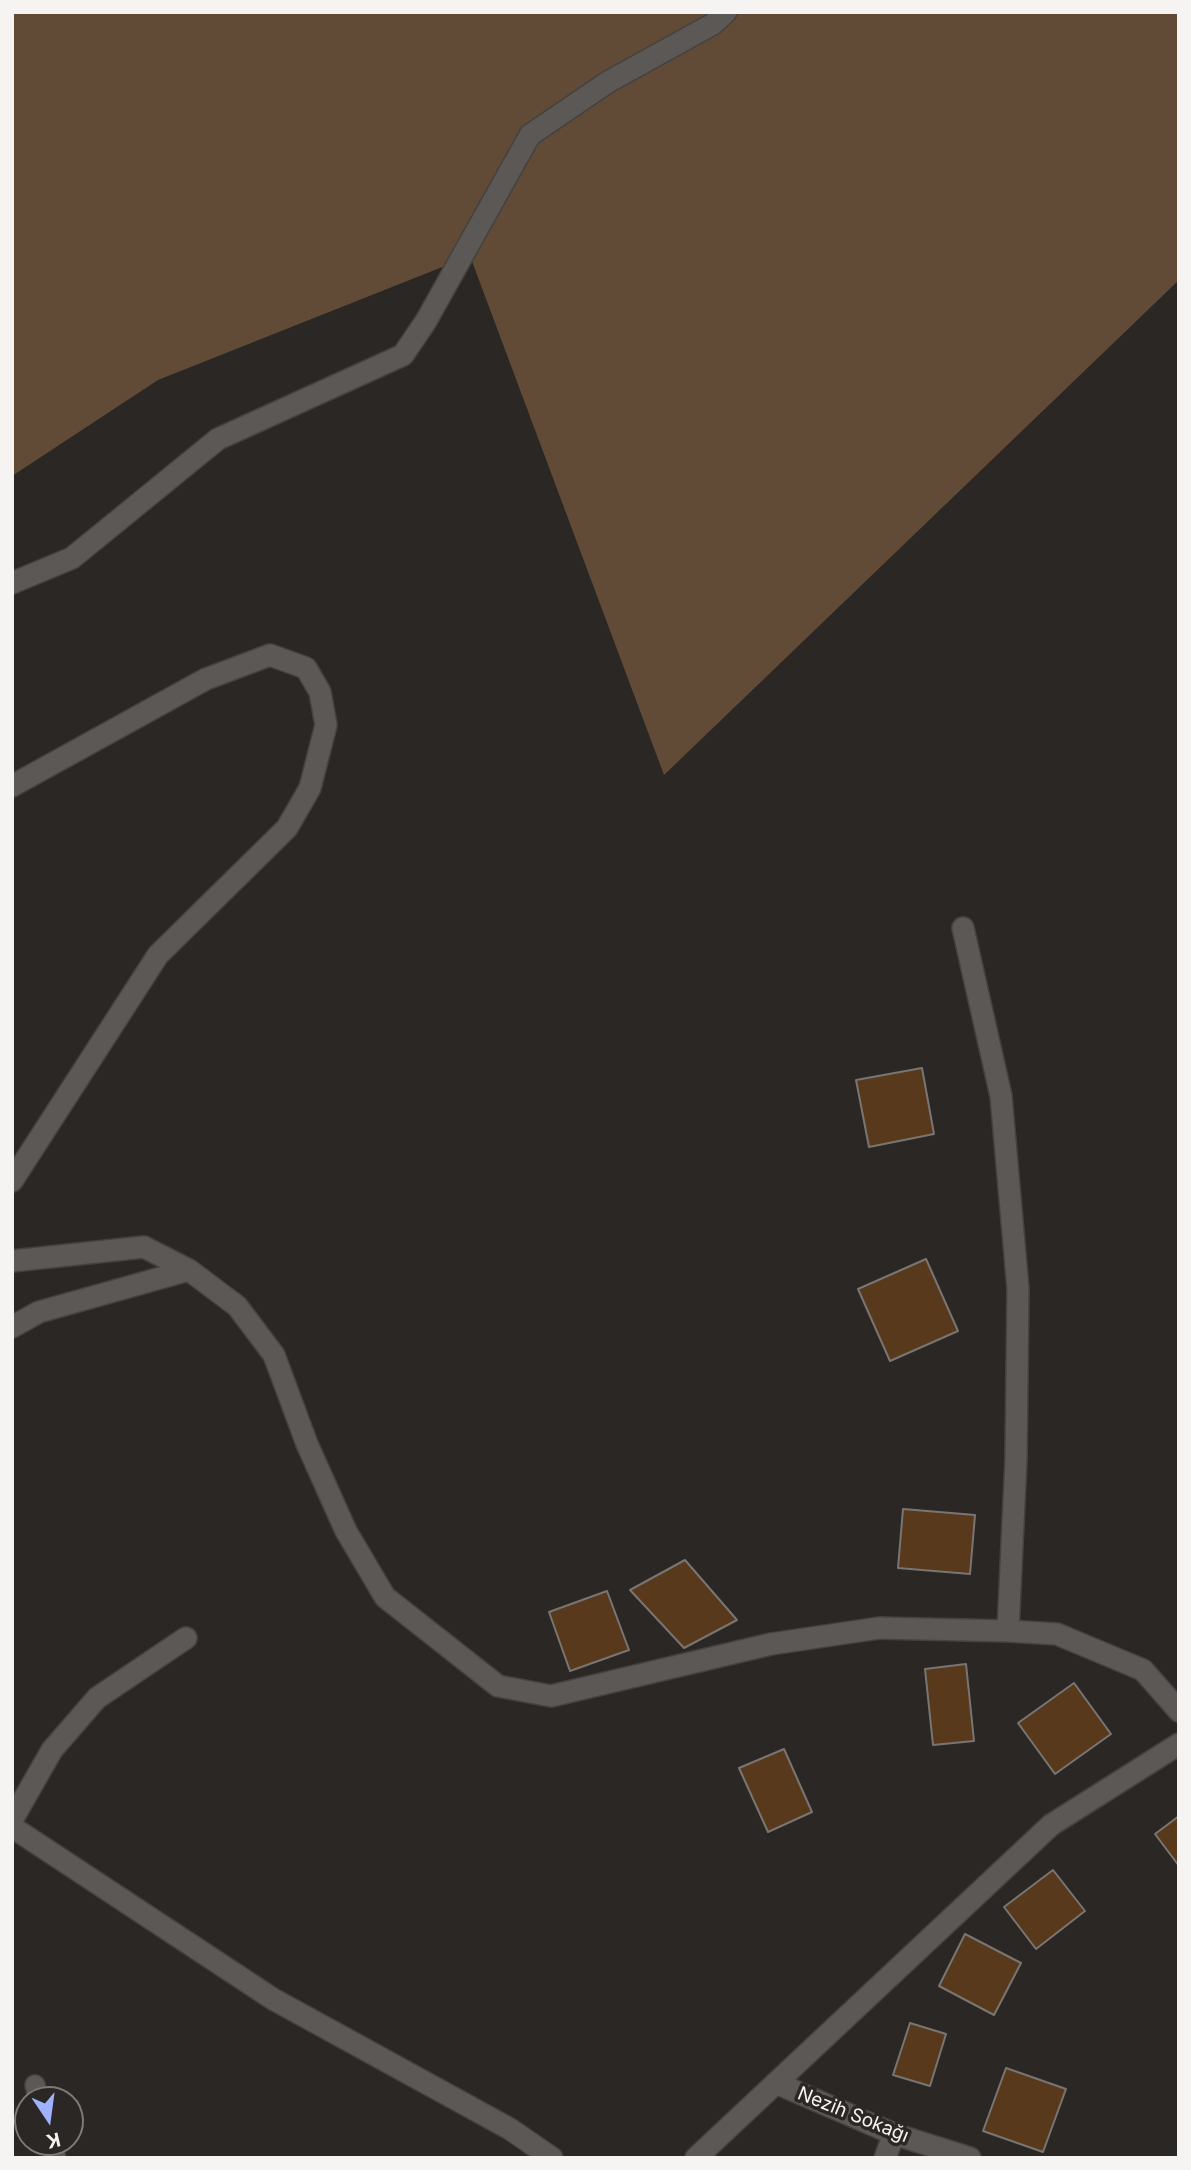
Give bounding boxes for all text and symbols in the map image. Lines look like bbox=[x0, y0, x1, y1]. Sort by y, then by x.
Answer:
street label: Nezih Sokağı bbox=[794, 2082, 912, 2148]
north arrow bbox=[14, 2086, 84, 2156]
text: K bbox=[44, 2127, 63, 2153]

